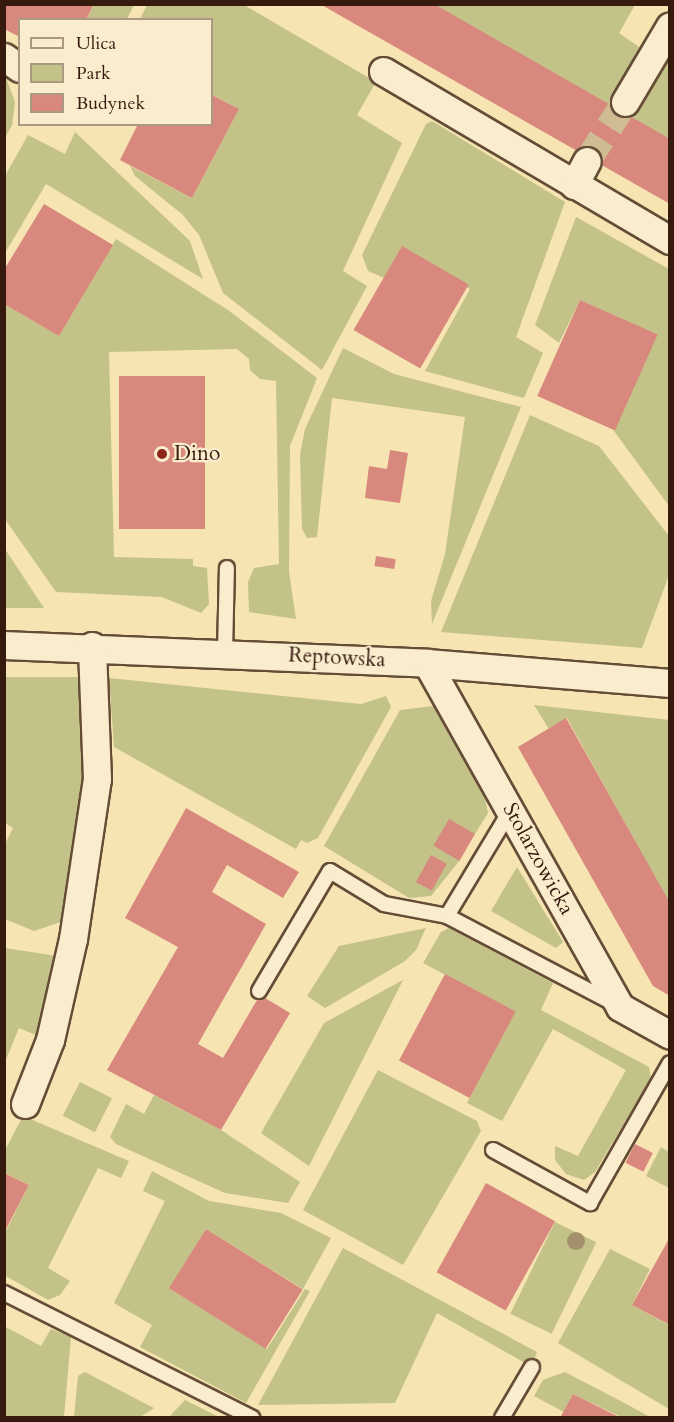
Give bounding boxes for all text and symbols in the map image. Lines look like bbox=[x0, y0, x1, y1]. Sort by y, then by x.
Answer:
legend bbox=[18, 18, 213, 126]
text: Ulica bbox=[76, 31, 116, 56]
text: Park bbox=[76, 61, 111, 86]
text: Budynek bbox=[76, 91, 145, 116]
place label: Dino bbox=[174, 441, 220, 467]
marker: Dino bbox=[155, 447, 169, 461]
street label: Reptowska bbox=[288, 643, 386, 673]
street label: Stolarzowicka bbox=[497, 799, 579, 919]

